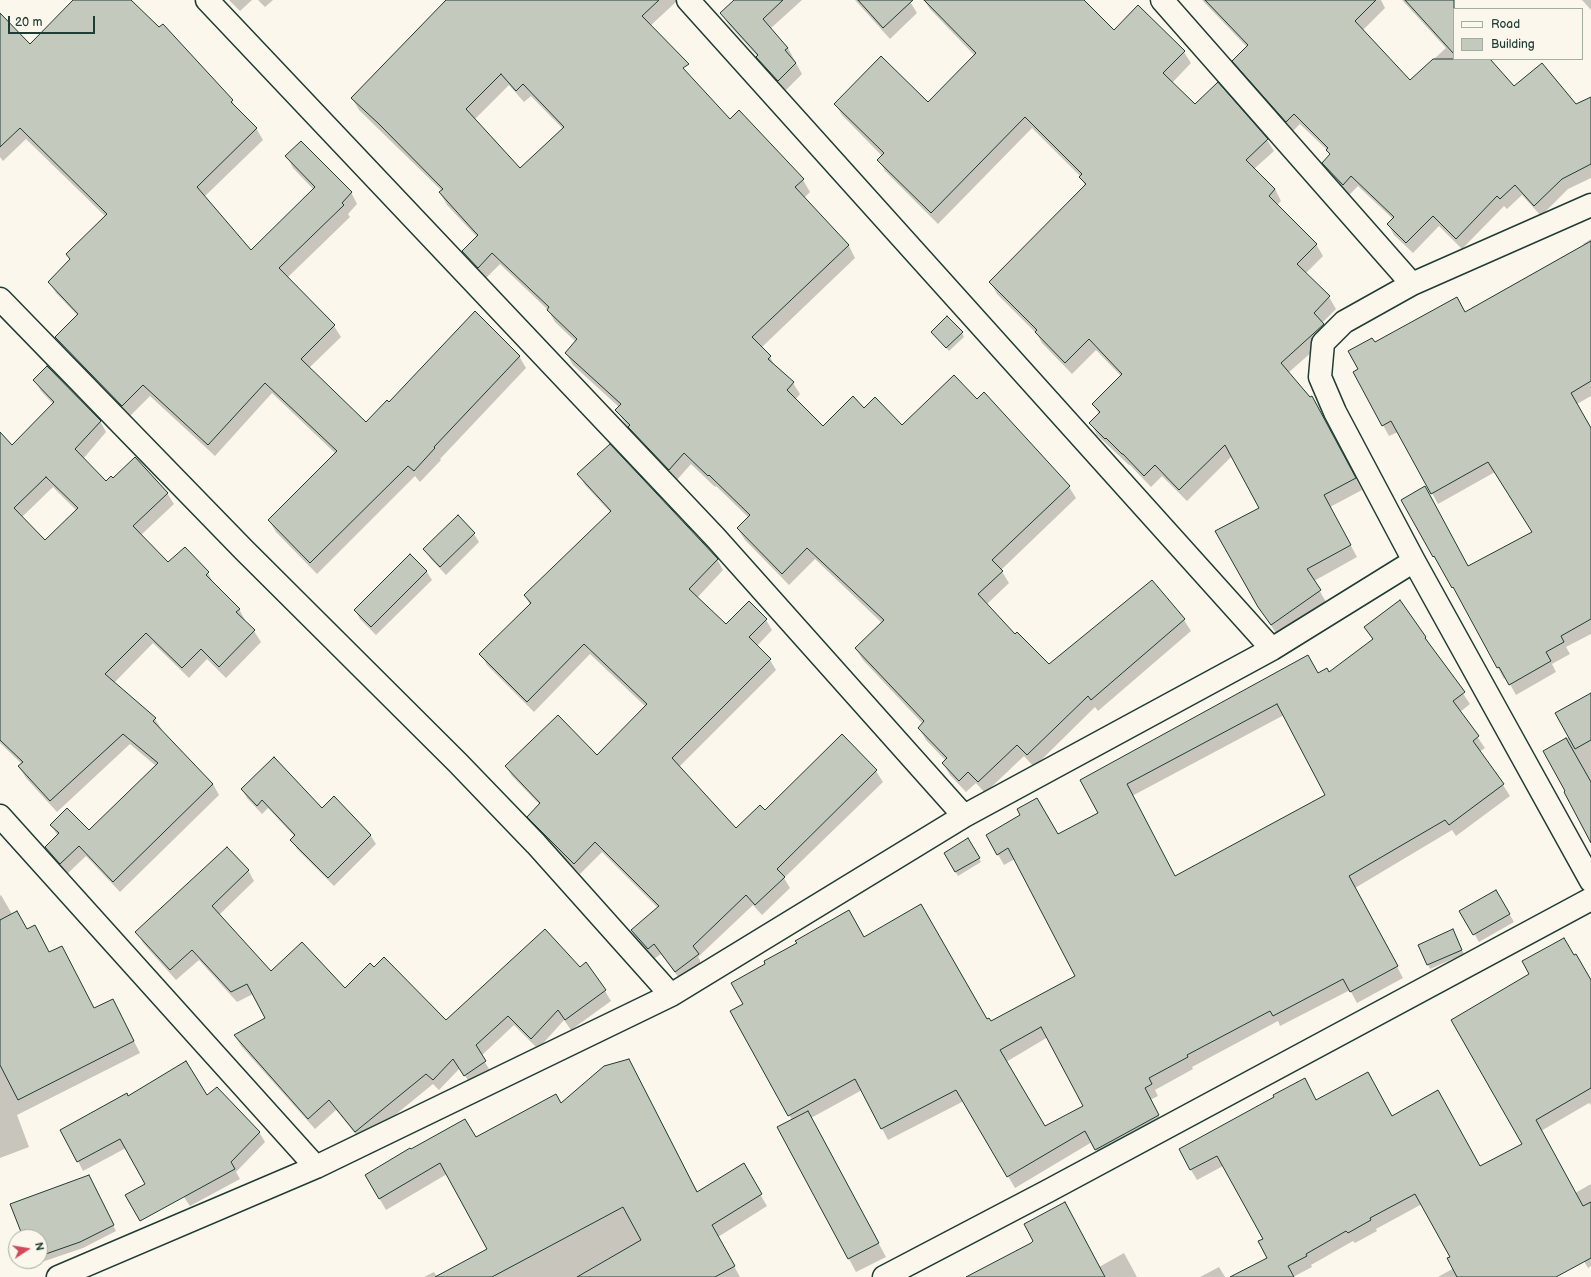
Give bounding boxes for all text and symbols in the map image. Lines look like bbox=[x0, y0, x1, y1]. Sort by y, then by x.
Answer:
scale bar bbox=[10, 8, 97, 34]
legend bbox=[1453, 8, 1583, 60]
text: 20 m bbox=[15, 15, 42, 30]
text: Road bbox=[1491, 17, 1520, 32]
text: Building bbox=[1491, 37, 1535, 52]
north arrow bbox=[8, 1229, 48, 1269]
text: N bbox=[32, 1241, 46, 1252]

